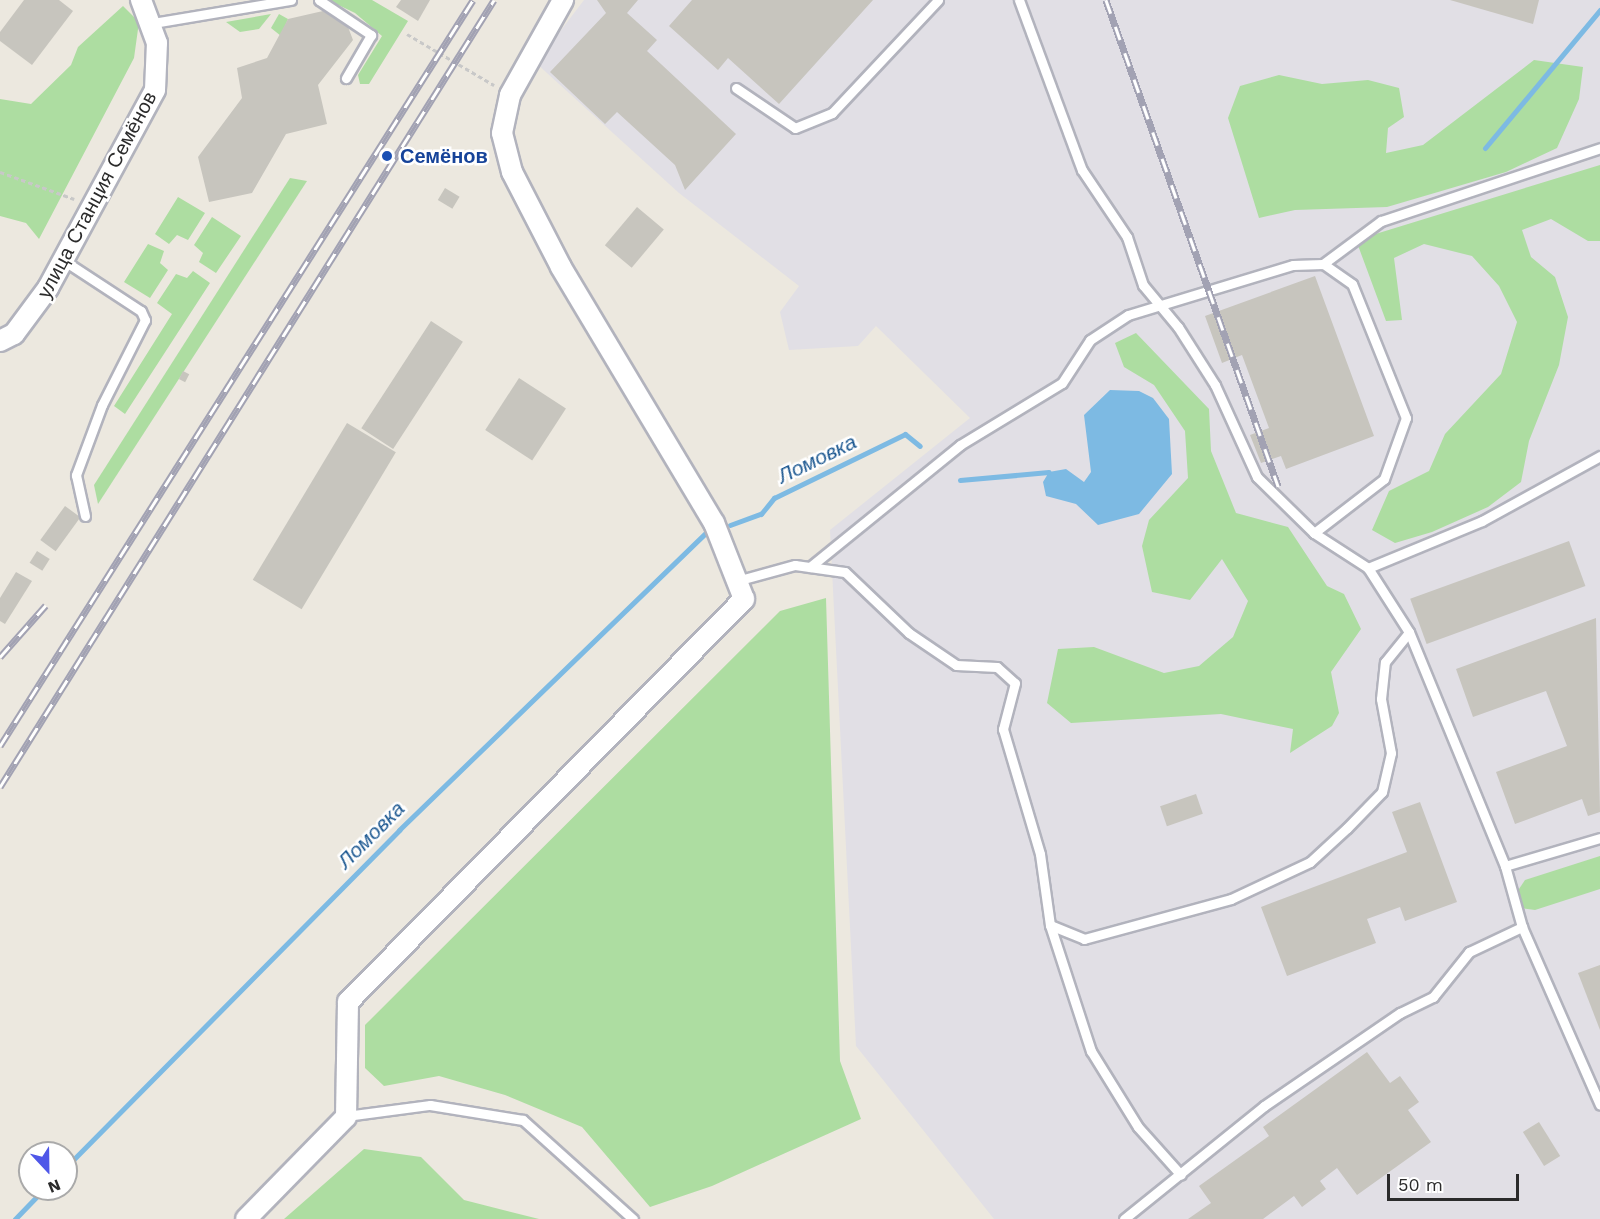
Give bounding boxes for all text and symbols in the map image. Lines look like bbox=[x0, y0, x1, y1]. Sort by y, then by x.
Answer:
street label: улица Станция Семёнов bbox=[32, 87, 162, 303]
place label: Семёнов bbox=[400, 144, 488, 168]
marker: Семёнов bbox=[378, 147, 396, 165]
water label: Ломовка bbox=[773, 429, 861, 489]
water label: Ломовка bbox=[332, 796, 410, 874]
north arrow bbox=[18, 1141, 78, 1201]
scale bar bbox=[1390, 1162, 1522, 1200]
text: 50 m bbox=[1398, 1174, 1443, 1195]
text: N bbox=[45, 1175, 63, 1197]

